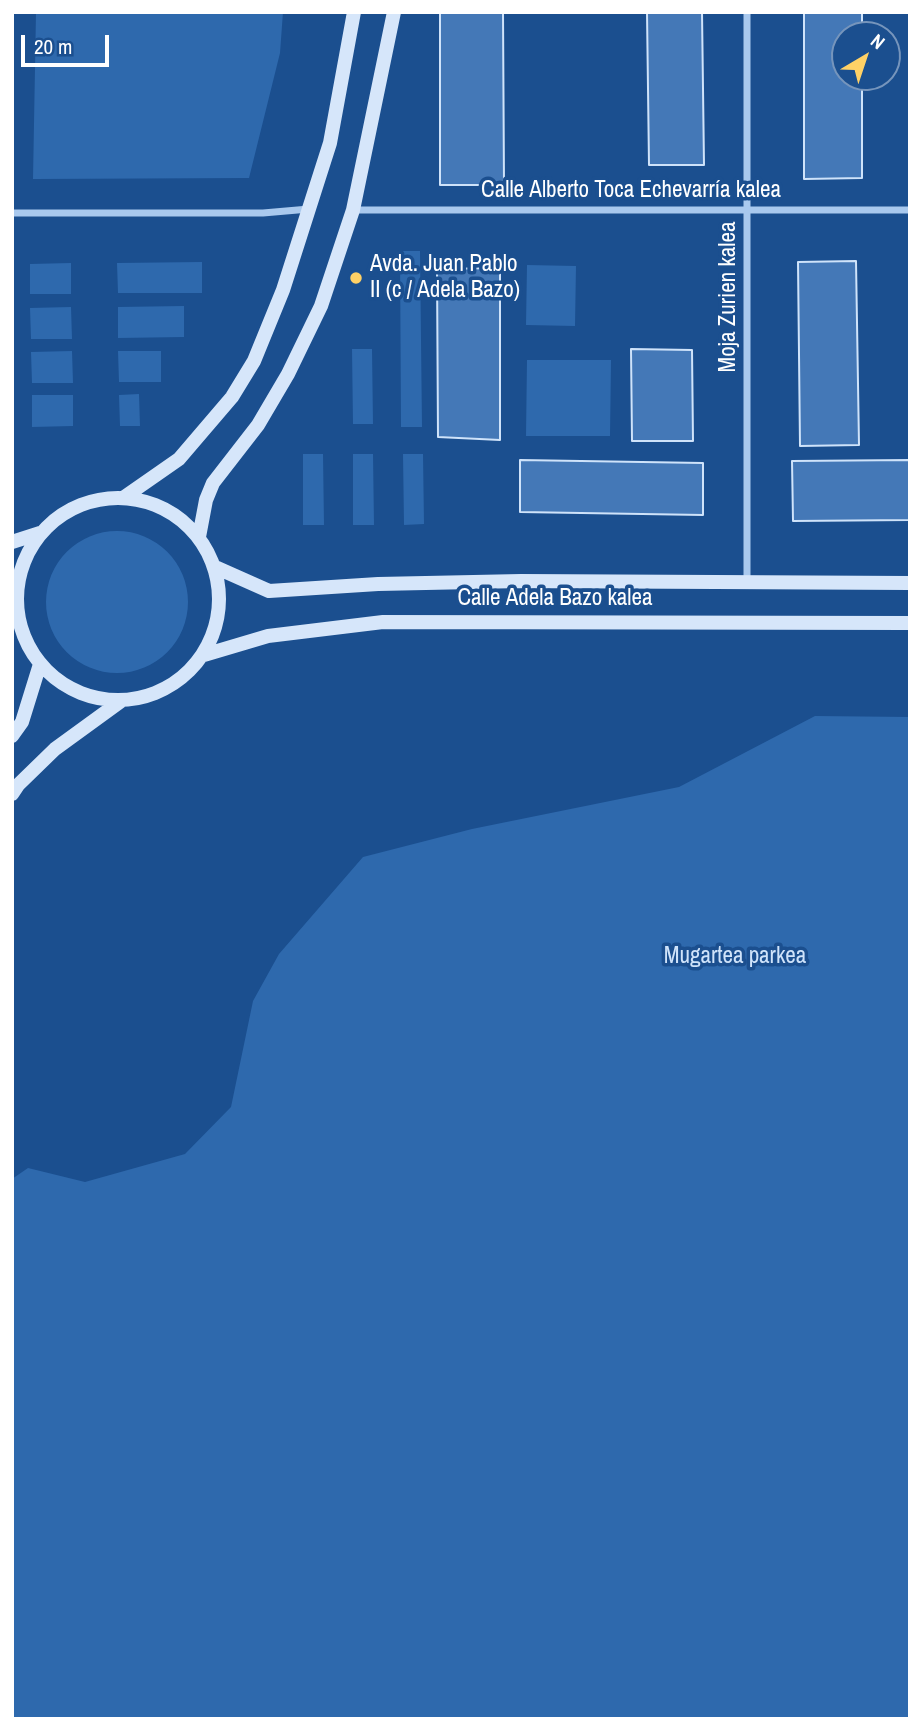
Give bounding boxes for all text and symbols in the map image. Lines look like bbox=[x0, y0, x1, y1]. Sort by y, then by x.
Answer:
scale bar bbox=[24, 21, 112, 65]
north arrow bbox=[831, 21, 901, 91]
text: N bbox=[865, 28, 891, 55]
text: 20 m bbox=[34, 32, 72, 61]
street label: Calle Alberto Toca Echevarría kalea bbox=[481, 177, 781, 205]
street label: Moja Zurien kalea bbox=[715, 222, 743, 372]
place label: Avda. Juan Pablo II (c / Adela Bazo) bbox=[370, 251, 520, 305]
marker: Avda. Juan Pablo II (c / Adela Bazo) bbox=[348, 270, 364, 286]
street label: Calle Adela Bazo kalea bbox=[458, 585, 652, 613]
park label: Mugartea parkea bbox=[664, 943, 806, 971]

